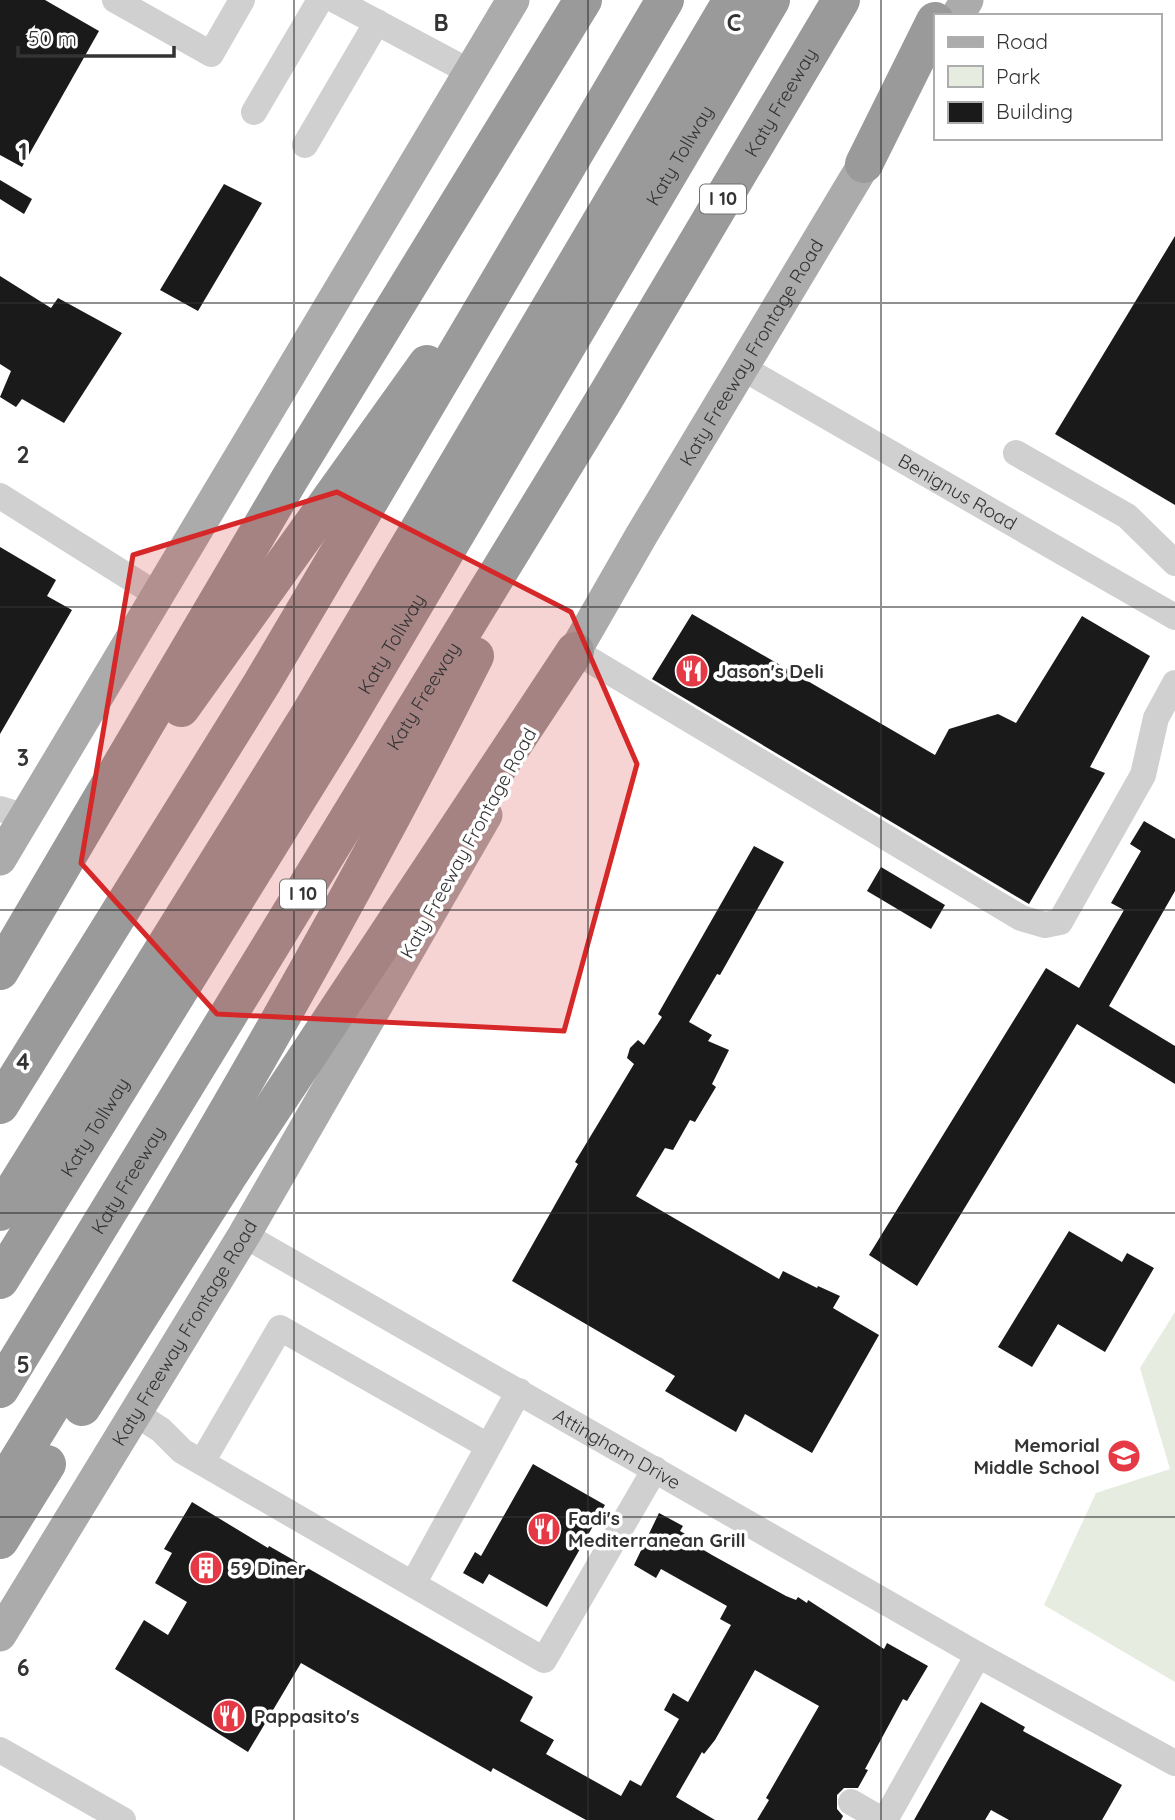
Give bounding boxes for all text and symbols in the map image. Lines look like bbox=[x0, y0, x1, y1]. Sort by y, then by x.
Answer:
text: B bbox=[433, 8, 449, 37]
text: C bbox=[727, 8, 741, 37]
scale bar bbox=[18, 14, 173, 58]
legend bbox=[934, 14, 1161, 140]
text: 50 m bbox=[28, 25, 77, 51]
text: Road bbox=[996, 28, 1048, 54]
street label: Katy Freeway bbox=[739, 43, 822, 161]
text: Park bbox=[996, 63, 1040, 89]
text: Building bbox=[996, 98, 1073, 124]
street label: Katy Tollway bbox=[640, 101, 718, 210]
text: 1 bbox=[19, 137, 27, 166]
road number: I 10 bbox=[700, 184, 746, 214]
street label: Katy Freeway Frontage Road bbox=[674, 235, 828, 470]
text: 2 bbox=[16, 440, 30, 469]
street label: Benignus Road bbox=[894, 448, 1021, 535]
street label: Katy Tollway bbox=[352, 589, 430, 698]
street label: Katy Freeway bbox=[381, 637, 465, 754]
restaurant icon: Jason's Deli bbox=[673, 652, 711, 690]
place label: Jason's Deli bbox=[716, 659, 824, 683]
street label: Katy Freeway Frontage Road bbox=[394, 723, 542, 963]
text: 3 bbox=[17, 743, 29, 772]
road number: I 10 bbox=[280, 880, 326, 908]
text: 4 bbox=[16, 1047, 30, 1076]
street label: Katy Tollway bbox=[55, 1073, 135, 1181]
street label: Katy Freeway bbox=[86, 1121, 170, 1238]
street label: Katy Freeway Frontage Road bbox=[106, 1216, 262, 1450]
text: 5 bbox=[16, 1350, 30, 1379]
street label: Attingham Drive bbox=[549, 1403, 685, 1494]
place label: Memorial Middle School bbox=[973, 1433, 1100, 1479]
school or university icon: Memorial Middle School bbox=[1105, 1437, 1143, 1475]
place label: Fadi's Mediterranean Grill bbox=[568, 1506, 746, 1552]
restaurant icon: Fadi's Mediterranean Grill bbox=[525, 1510, 563, 1548]
building icon: 59 Diner bbox=[187, 1549, 225, 1587]
place label: 59 Diner bbox=[230, 1556, 306, 1580]
text: 6 bbox=[17, 1653, 29, 1682]
restaurant icon: Pappasito's bbox=[210, 1697, 248, 1735]
place label: Pappasito's bbox=[254, 1704, 359, 1728]

